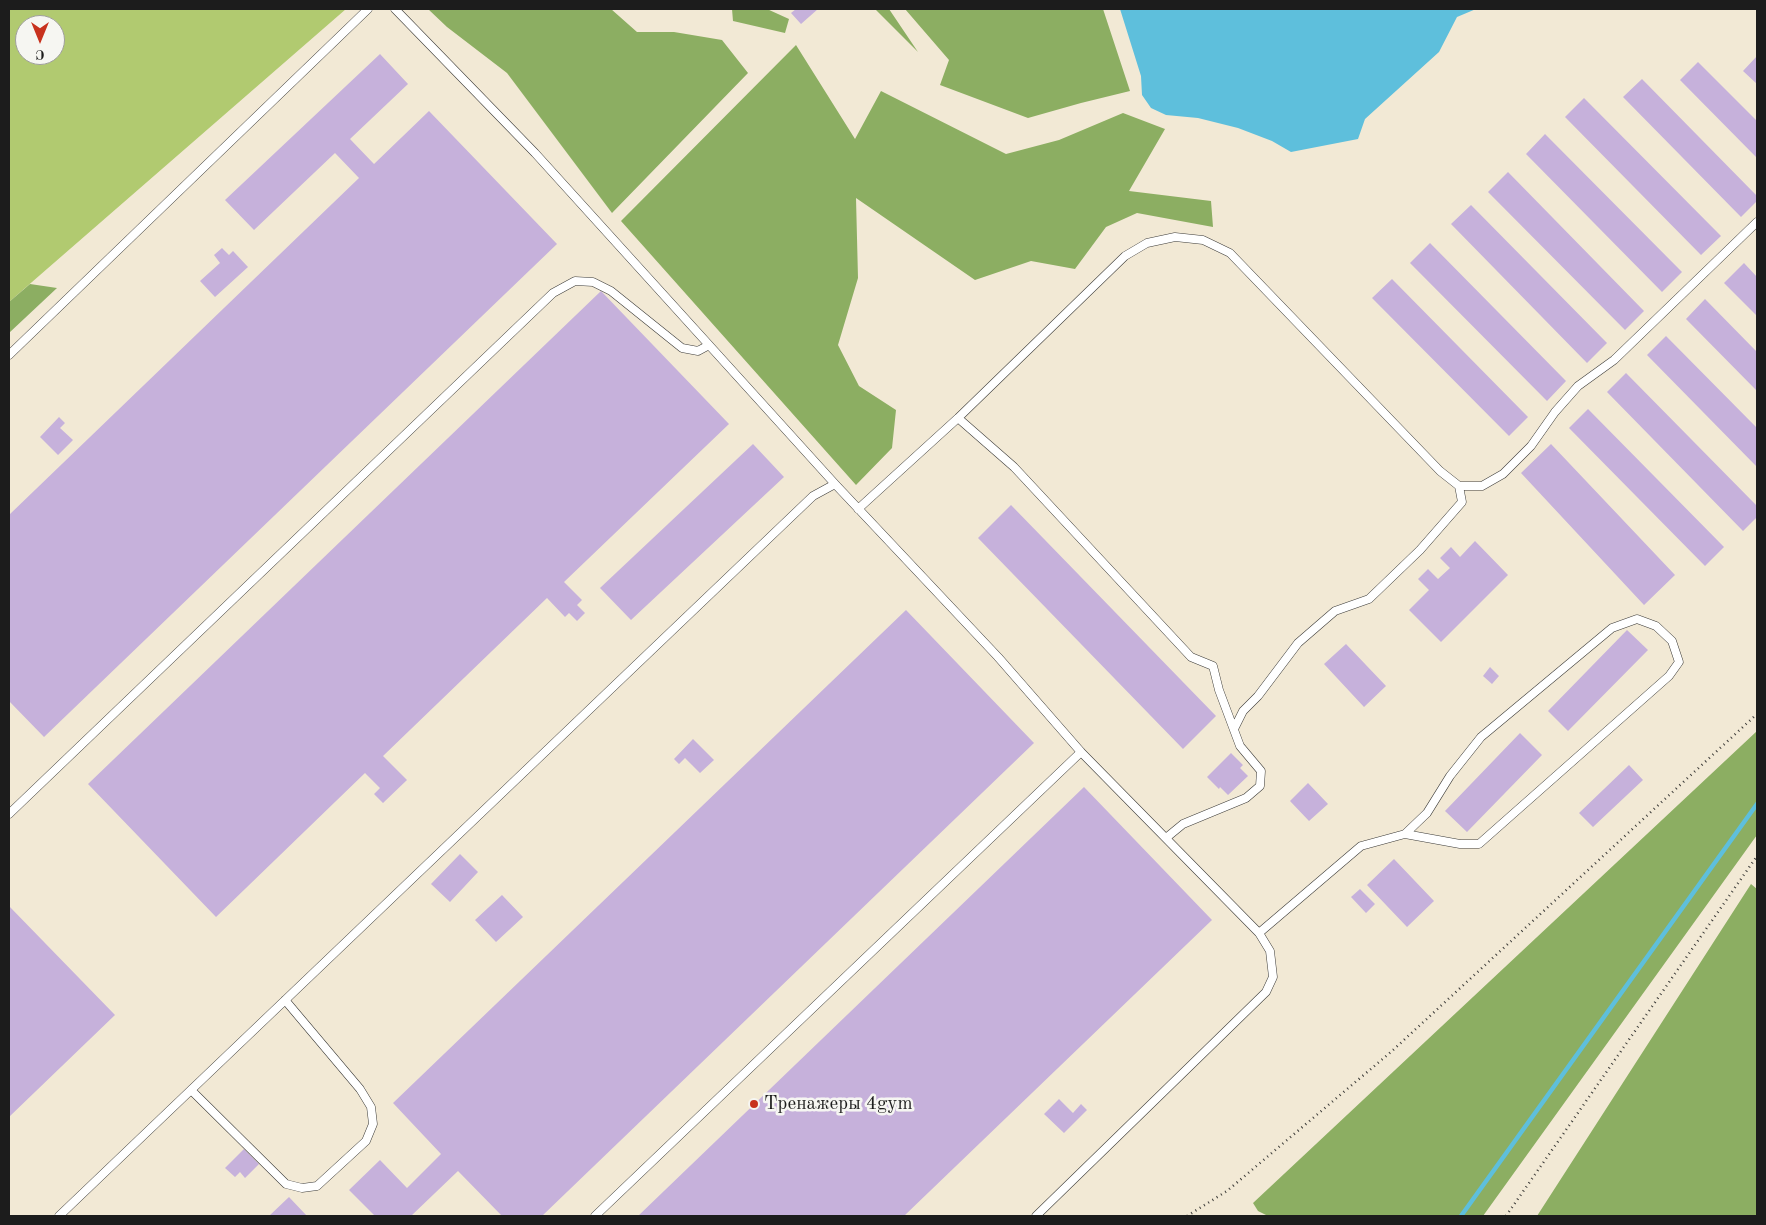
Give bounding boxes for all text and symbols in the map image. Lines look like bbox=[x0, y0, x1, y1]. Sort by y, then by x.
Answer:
north arrow bbox=[15, 15, 65, 65]
text: С bbox=[35, 47, 45, 61]
place label: Тренажеры 4gym bbox=[764, 1093, 912, 1115]
marker: Тренажеры 4gym bbox=[748, 1098, 760, 1110]

